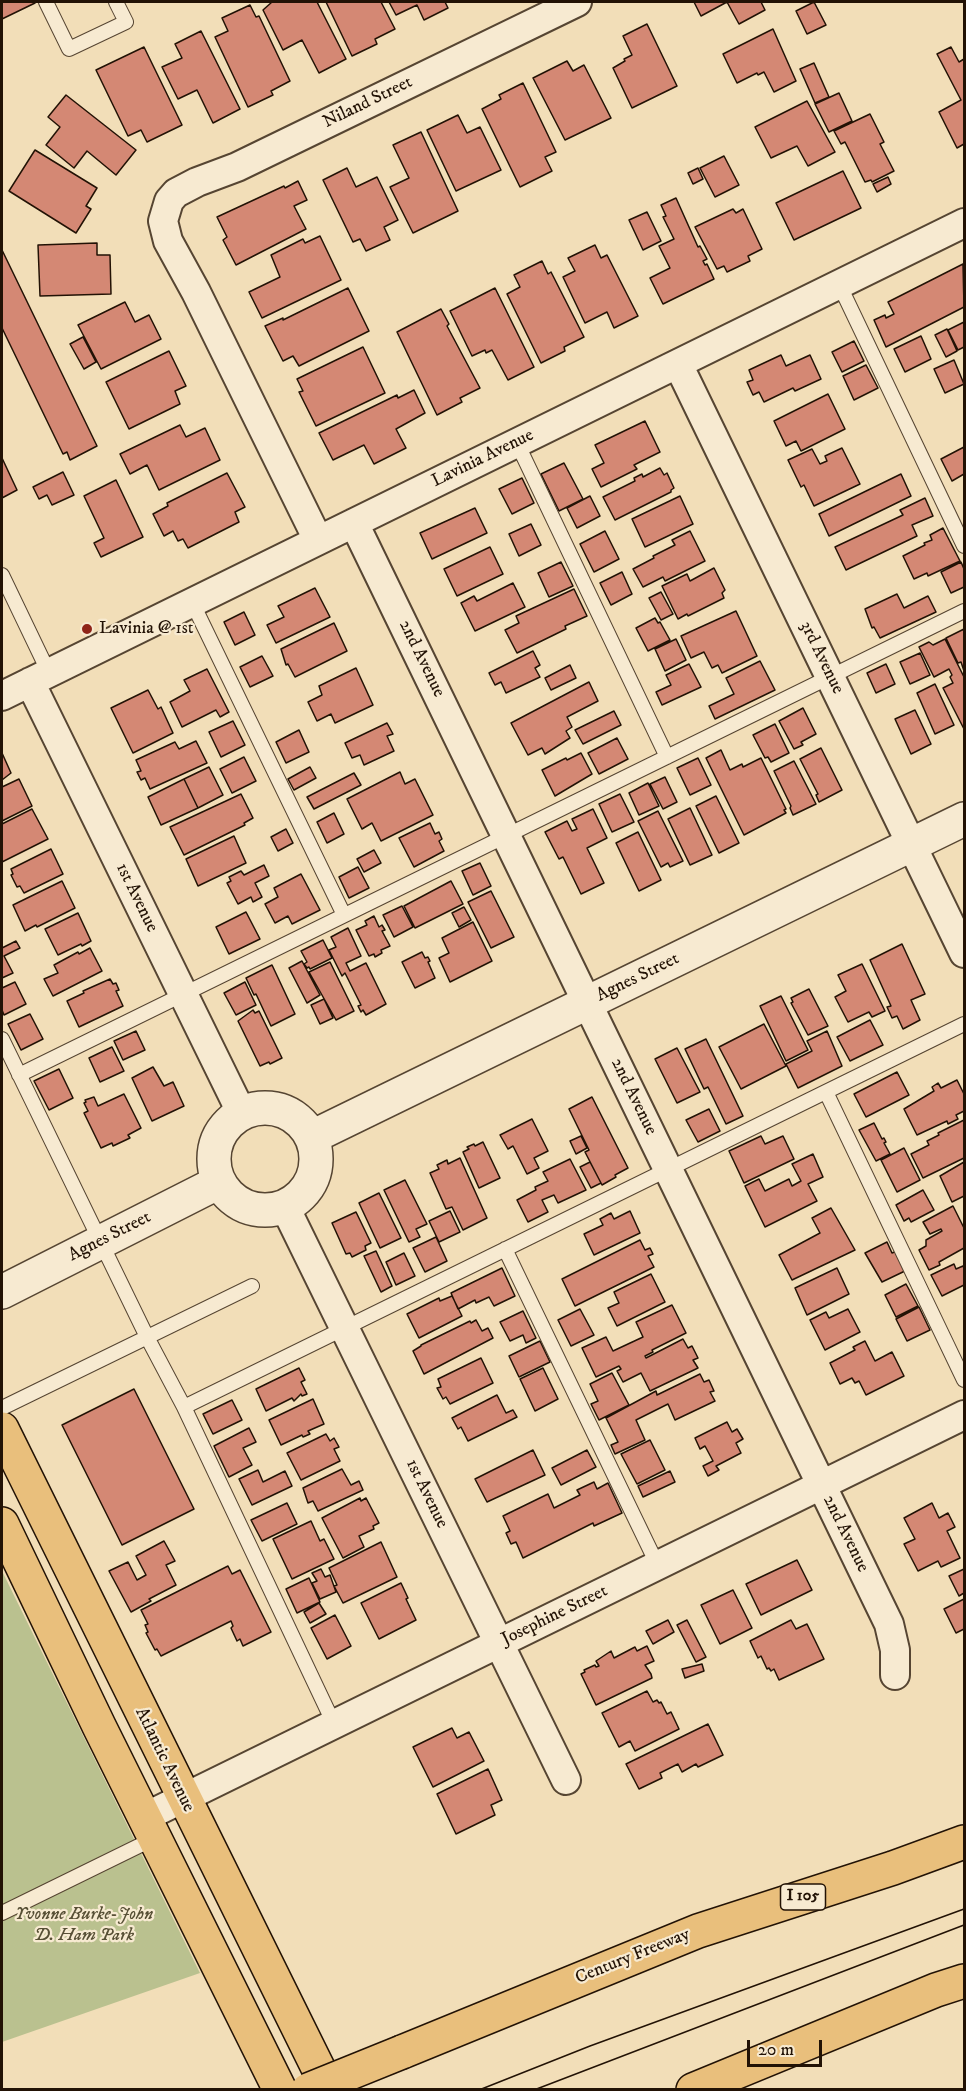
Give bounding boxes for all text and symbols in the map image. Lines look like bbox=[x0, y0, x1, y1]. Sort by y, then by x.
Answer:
street label: Niland Street bbox=[320, 72, 416, 134]
street label: Lavinia Avenue bbox=[429, 425, 537, 493]
street label: 2nd Avenue bbox=[393, 617, 449, 701]
place label: Lavinia @ 1st bbox=[99, 618, 194, 640]
street label: 3rd Avenue bbox=[794, 618, 848, 698]
marker: Lavinia @ 1st bbox=[80, 622, 94, 636]
street label: 1st Avenue bbox=[110, 860, 162, 936]
street label: Agnes Street bbox=[593, 949, 683, 1007]
street label: 2nd Avenue bbox=[605, 1055, 661, 1139]
street label: Agnes Street bbox=[65, 1207, 155, 1267]
street label: 1st Avenue bbox=[400, 1456, 452, 1532]
street label: 2nd Avenue bbox=[817, 1492, 873, 1576]
street label: Josephine Street bbox=[498, 1581, 612, 1651]
street label: Atlantic Avenue bbox=[129, 1704, 199, 1816]
road number: I 105 bbox=[780, 1884, 826, 1910]
park label: Yvonne Burke-John D. Ham Park bbox=[15, 1904, 153, 1946]
street label: Century Freeway bbox=[573, 1924, 693, 1990]
scale bar bbox=[750, 2028, 825, 2066]
text: 20 m bbox=[758, 2039, 794, 2061]

